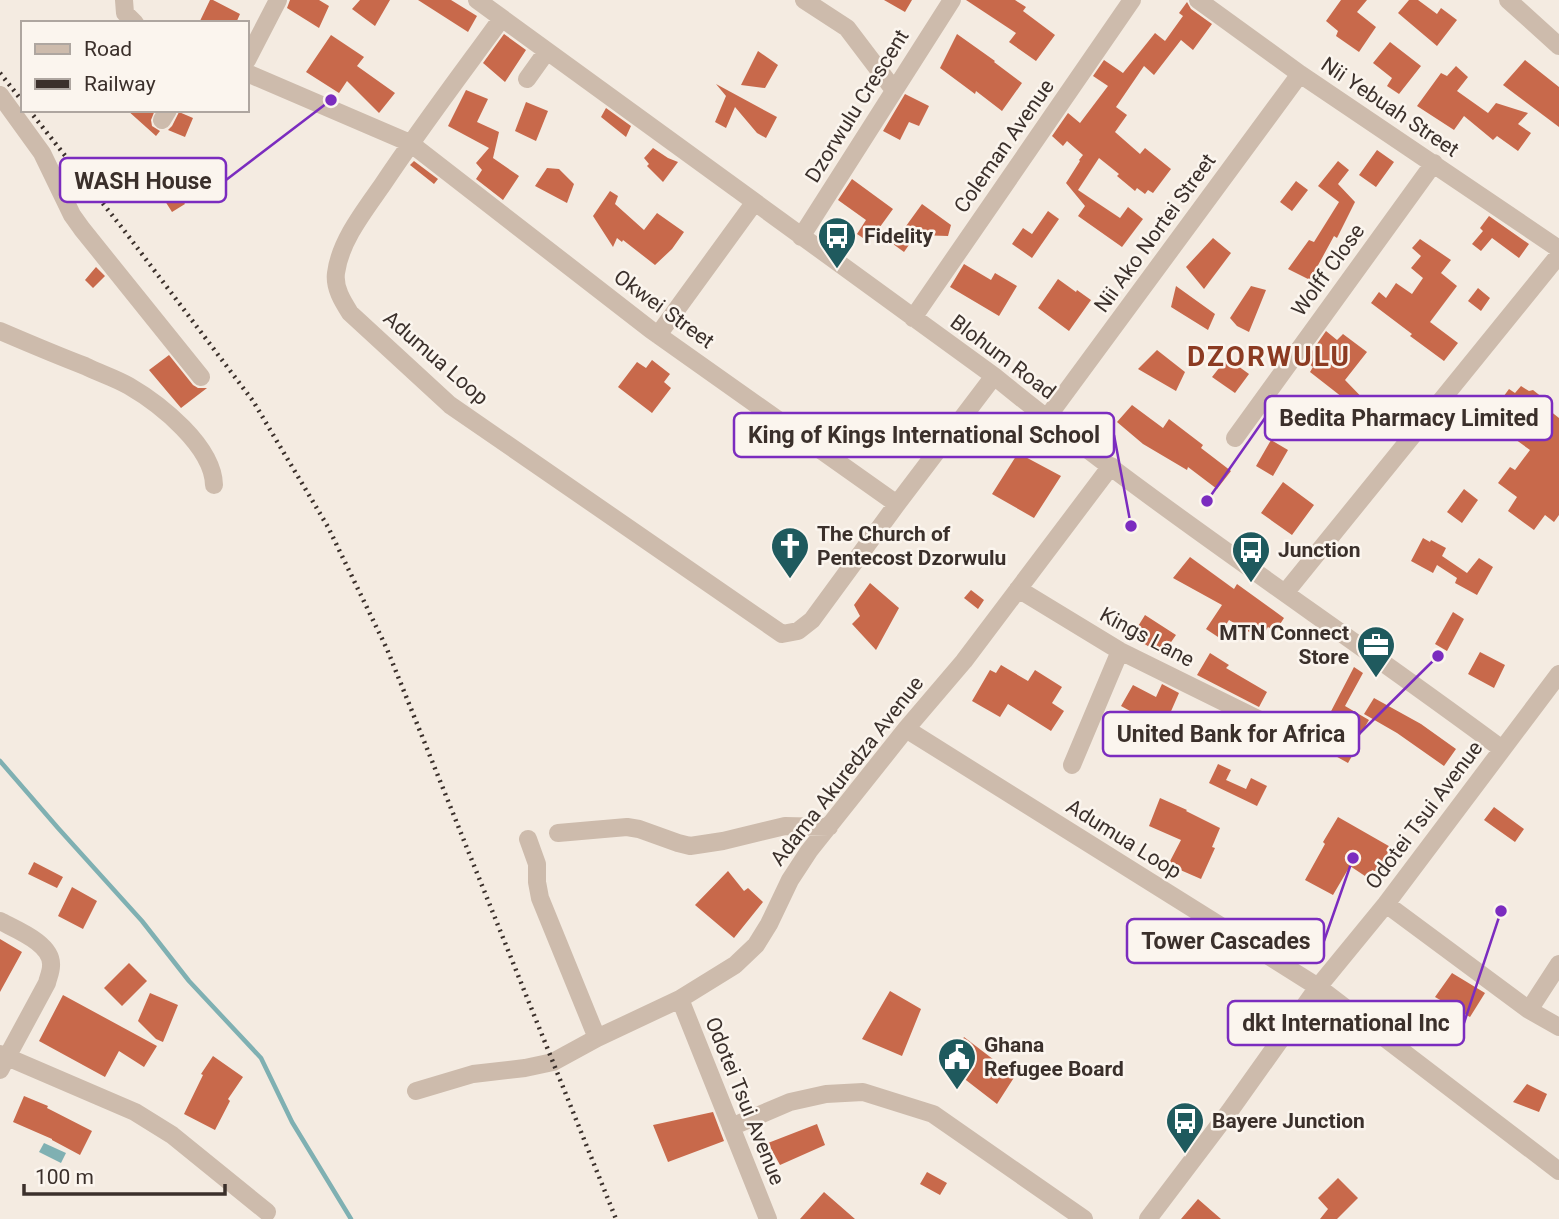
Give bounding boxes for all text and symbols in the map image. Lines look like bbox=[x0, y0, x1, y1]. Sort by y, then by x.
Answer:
legend bbox=[21, 21, 248, 112]
street label: Dzorwulu Crescent bbox=[800, 25, 914, 187]
text: Road bbox=[84, 37, 132, 61]
street label: Nii Yebuah Street bbox=[1317, 52, 1463, 162]
text: Railway bbox=[84, 72, 156, 96]
street label: Coleman Avenue bbox=[949, 75, 1059, 217]
street label: Nii Ako Nortei Street bbox=[1089, 149, 1221, 317]
callout: WASH House bbox=[60, 158, 226, 202]
text: WASH House bbox=[74, 168, 212, 195]
bus stop icon: Fidelity bbox=[816, 215, 858, 270]
street label: Wolff Close bbox=[1287, 219, 1369, 321]
place label: Fidelity bbox=[864, 224, 933, 248]
street label: Okwei Street bbox=[609, 265, 719, 353]
street label: Adumua Loop bbox=[379, 306, 493, 410]
street label: Blohum Road bbox=[946, 310, 1060, 404]
district label: DZORWULU bbox=[1187, 340, 1351, 373]
callout: Bedita Pharmacy Limited bbox=[1265, 396, 1552, 440]
text: Bedita Pharmacy Limited bbox=[1279, 405, 1539, 432]
callout: King of Kings International School bbox=[734, 413, 1114, 457]
text: King of Kings International School bbox=[748, 422, 1100, 449]
place label: The Church of Pentecost Dzorwulu bbox=[817, 522, 1006, 570]
church icon: The Church of Pentecost Dzorwulu bbox=[769, 525, 811, 580]
bus stop icon: Junction bbox=[1230, 529, 1272, 584]
place label: Junction bbox=[1278, 538, 1361, 562]
street label: Kings Lane bbox=[1096, 602, 1198, 672]
place label: MTN Connect Store bbox=[1219, 621, 1349, 669]
office icon: MTN Connect Store bbox=[1355, 624, 1397, 679]
street label: Adama Akuredza Avenue bbox=[766, 672, 928, 870]
callout: United Bank for Africa bbox=[1103, 712, 1359, 756]
text: United Bank for Africa bbox=[1117, 721, 1345, 748]
street label: Odotei Tsui Avenue bbox=[1361, 736, 1487, 894]
street label: Adumua Loop bbox=[1062, 794, 1186, 884]
callout: Tower Cascades bbox=[1127, 919, 1324, 963]
text: Tower Cascades bbox=[1141, 928, 1311, 955]
callout: dkt International Inc bbox=[1228, 1001, 1464, 1045]
text: dkt International Inc bbox=[1242, 1010, 1450, 1037]
street label: Odotei Tsui Avenue bbox=[700, 1014, 790, 1188]
place label: Ghana Refugee Board bbox=[984, 1033, 1124, 1081]
public building icon: Ghana Refugee Board bbox=[936, 1036, 978, 1091]
bus stop icon: Bayere Junction bbox=[1164, 1100, 1206, 1155]
place label: Bayere Junction bbox=[1212, 1109, 1365, 1133]
scale bar bbox=[24, 1152, 226, 1196]
text: 100 m bbox=[35, 1165, 94, 1189]

